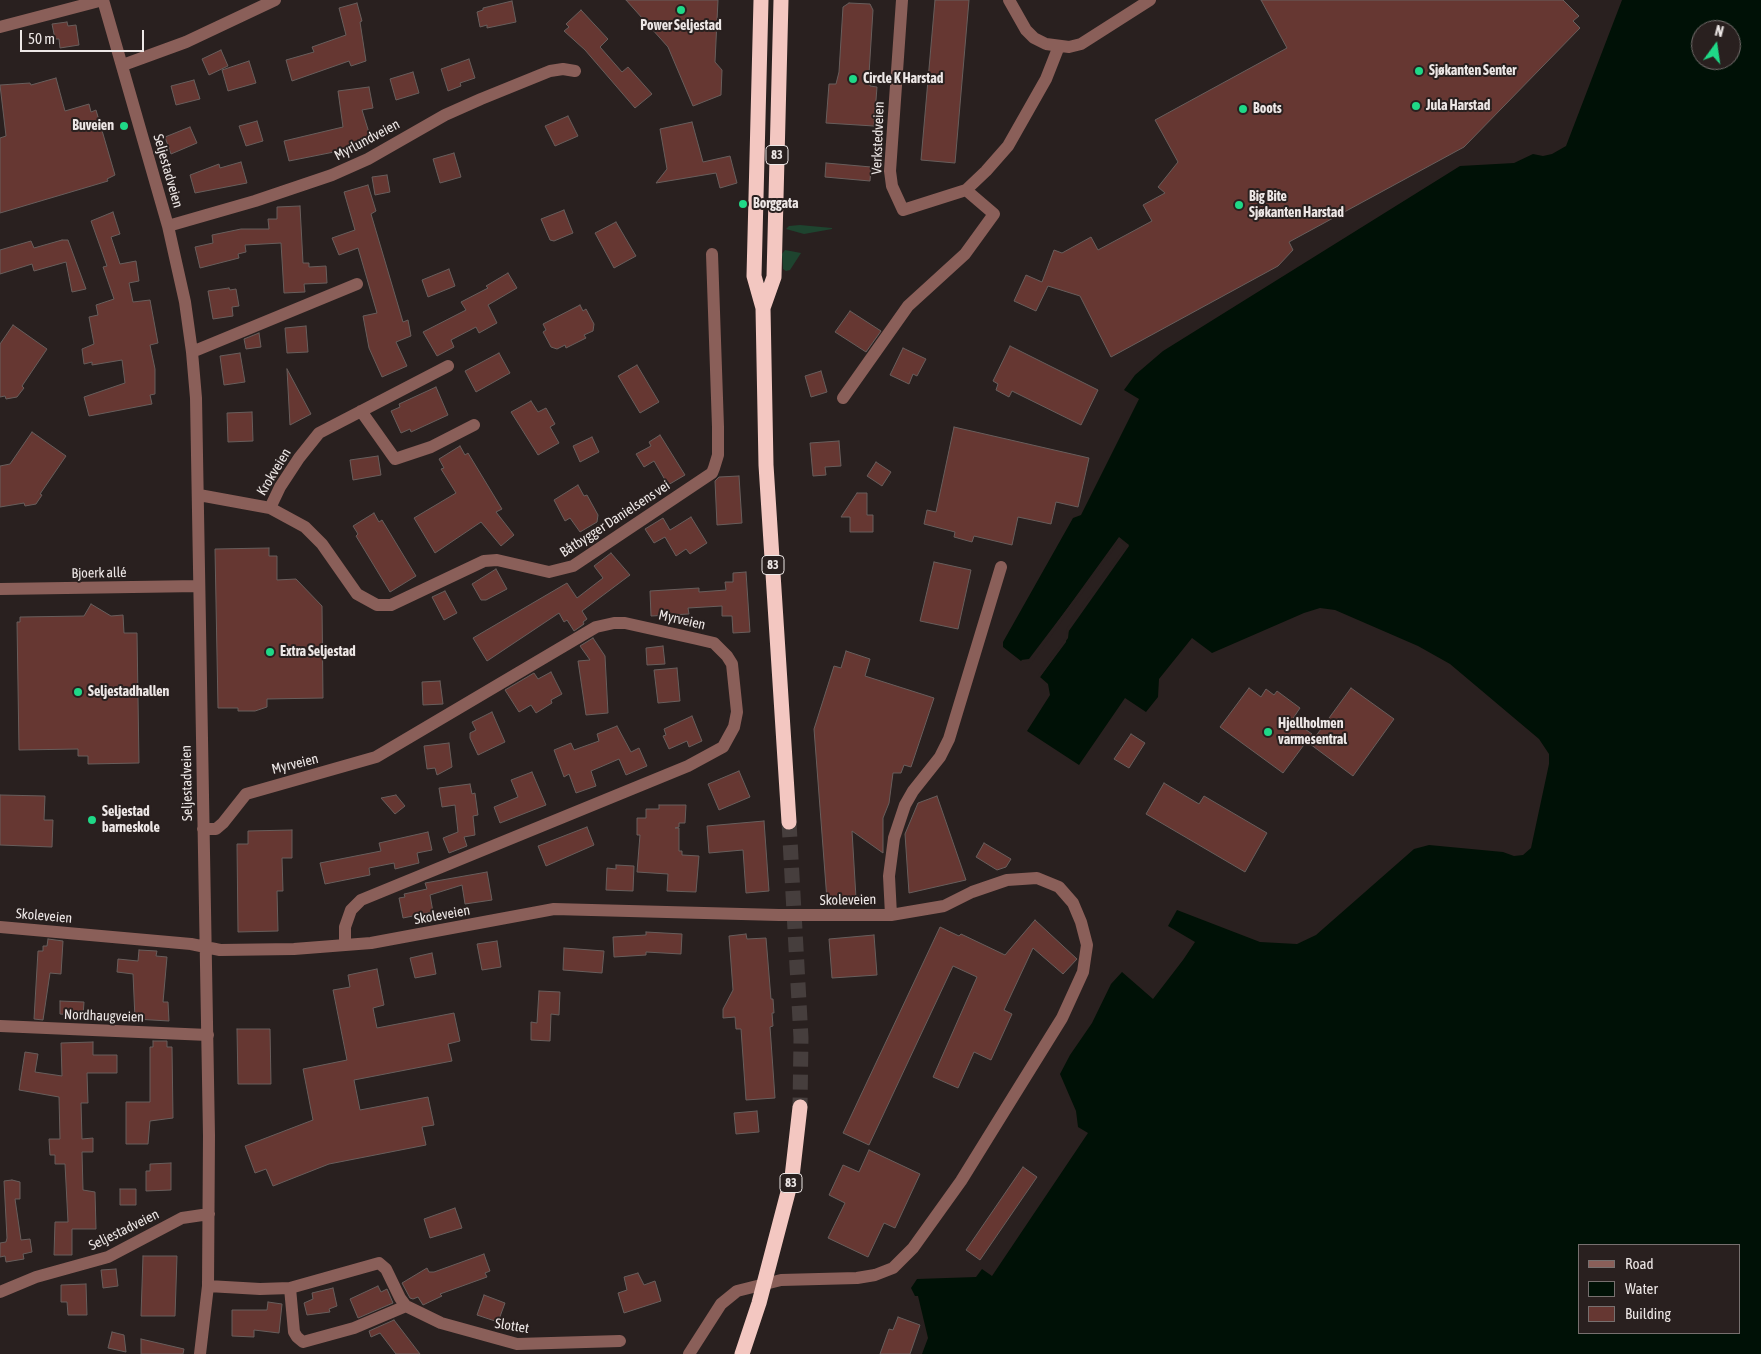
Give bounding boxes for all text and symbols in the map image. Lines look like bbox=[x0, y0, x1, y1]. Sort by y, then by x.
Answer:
marker: Power Seljestad bbox=[675, 4, 687, 16]
place label: Power Seljestad bbox=[640, 18, 722, 34]
scale bar bbox=[22, 20, 146, 52]
north arrow bbox=[1691, 20, 1741, 70]
text: N bbox=[1713, 23, 1725, 40]
text: 50 m bbox=[28, 30, 55, 47]
place label: Sjøkanten Senter bbox=[1429, 63, 1516, 79]
marker: Sjøkanten Senter bbox=[1413, 65, 1425, 77]
place label: Circle K Harstad bbox=[863, 71, 943, 87]
marker: Circle K Harstad bbox=[847, 73, 859, 85]
place label: Jula Harstad bbox=[1426, 98, 1490, 114]
marker: Jula Harstad bbox=[1410, 100, 1422, 112]
street label: Verkstedveien bbox=[868, 101, 888, 175]
place label: Boots bbox=[1253, 101, 1282, 117]
marker: Boots bbox=[1237, 103, 1249, 115]
street label: Myrlundveien bbox=[331, 116, 403, 164]
place label: Buveien bbox=[72, 118, 114, 134]
marker: Buveien bbox=[118, 120, 130, 132]
street label: Seljestadveien bbox=[149, 132, 187, 210]
road number: 83 bbox=[766, 146, 788, 164]
place label: Big Bite Sjøkanten Harstad bbox=[1249, 189, 1344, 222]
place label: Borggata bbox=[753, 196, 798, 212]
marker: Borggata bbox=[737, 198, 749, 210]
marker: Big Bite Sjøkanten Harstad bbox=[1233, 199, 1245, 211]
street label: Krokveien bbox=[253, 445, 295, 499]
street label: Båtbygger Danielsens vei bbox=[557, 477, 673, 561]
road number: 83 bbox=[762, 556, 784, 574]
street label: Bjoerk allé bbox=[71, 564, 127, 582]
street label: Myrveien bbox=[657, 606, 707, 634]
place label: Extra Seljestad bbox=[280, 644, 356, 660]
marker: Extra Seljestad bbox=[264, 646, 276, 658]
place label: Seljestadhallen bbox=[88, 684, 169, 700]
marker: Seljestadhallen bbox=[72, 686, 84, 698]
place label: Hjellholmen varmesentral bbox=[1278, 716, 1347, 749]
marker: Hjellholmen varmesentral bbox=[1262, 726, 1274, 738]
street label: Seljestadveien bbox=[178, 745, 196, 821]
street label: Myrveien bbox=[270, 750, 320, 778]
place label: Seljestad barneskole bbox=[102, 804, 160, 836]
marker: Seljestad barneskole bbox=[86, 814, 98, 826]
street label: Skoleveien bbox=[820, 891, 876, 909]
street label: Skoleveien bbox=[413, 902, 471, 928]
street label: Skoleveien bbox=[15, 905, 73, 927]
street label: Nordhaugveien bbox=[64, 1006, 144, 1026]
road number: 83 bbox=[780, 1174, 802, 1192]
street label: Seljestadveien bbox=[86, 1206, 162, 1254]
legend bbox=[1578, 1244, 1741, 1334]
text: Road bbox=[1625, 1255, 1654, 1272]
text: Water bbox=[1625, 1280, 1658, 1297]
text: Building bbox=[1625, 1305, 1671, 1322]
street label: Slottet bbox=[494, 1315, 530, 1337]

